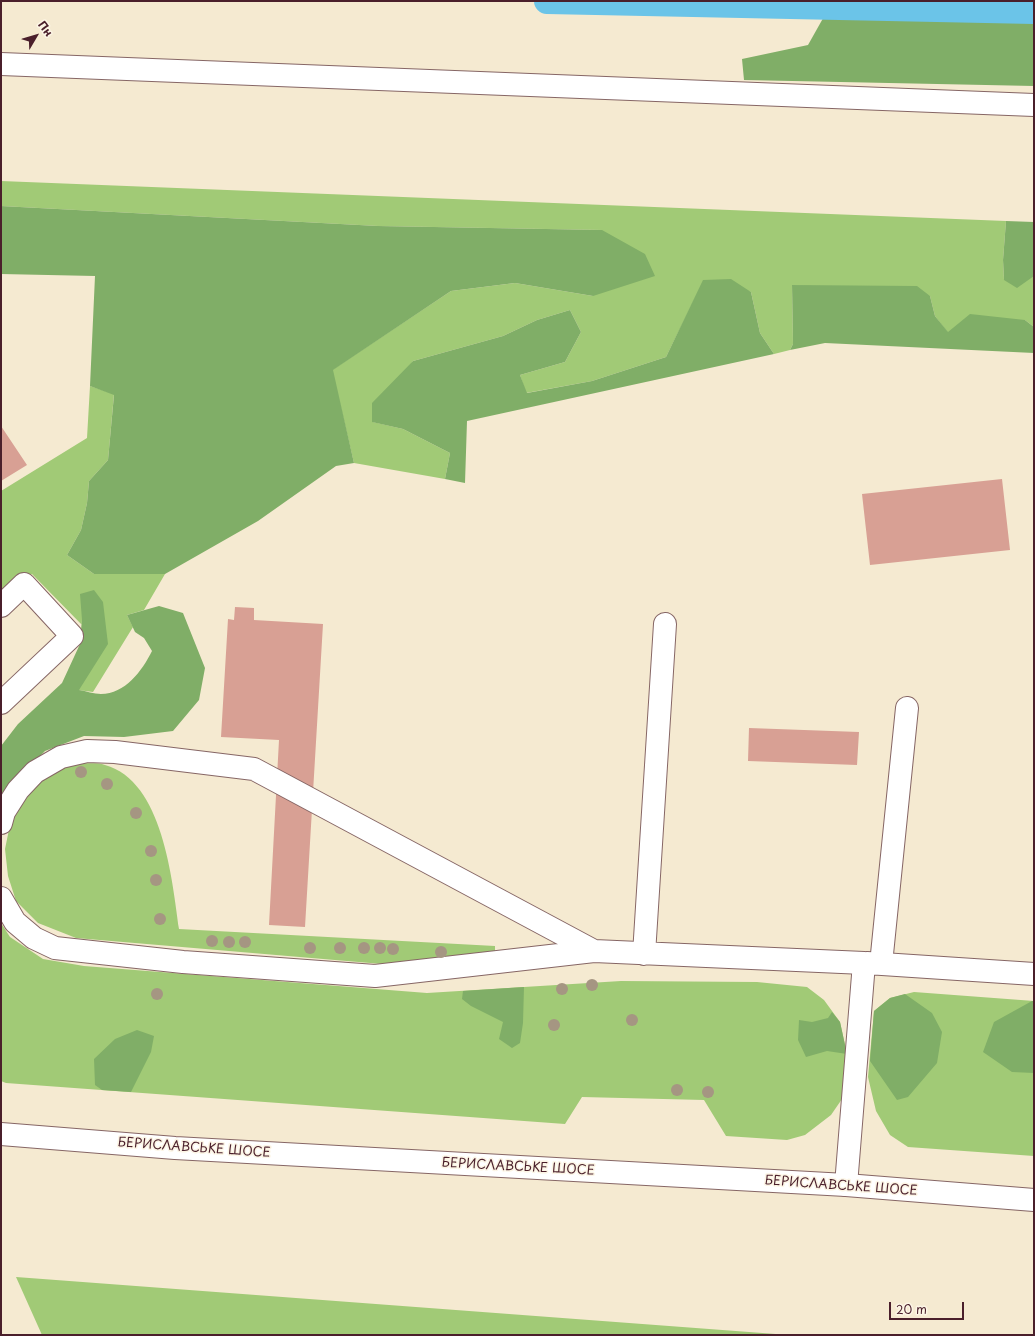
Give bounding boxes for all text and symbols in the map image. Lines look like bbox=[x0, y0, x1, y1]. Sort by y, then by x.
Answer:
north arrow bbox=[16, 16, 56, 56]
text: Пн bbox=[34, 17, 57, 40]
street label: БЕРИСЛАВСЬКЕ ШОСЕ bbox=[117, 1135, 271, 1161]
street label: БЕРИСЛАВСЬКЕ ШОСЕ bbox=[441, 1155, 595, 1179]
street label: БЕРИСЛАВСЬКЕ ШОСЕ bbox=[764, 1173, 918, 1199]
scale bar bbox=[891, 1294, 966, 1320]
text: 20 m bbox=[896, 1300, 927, 1318]

